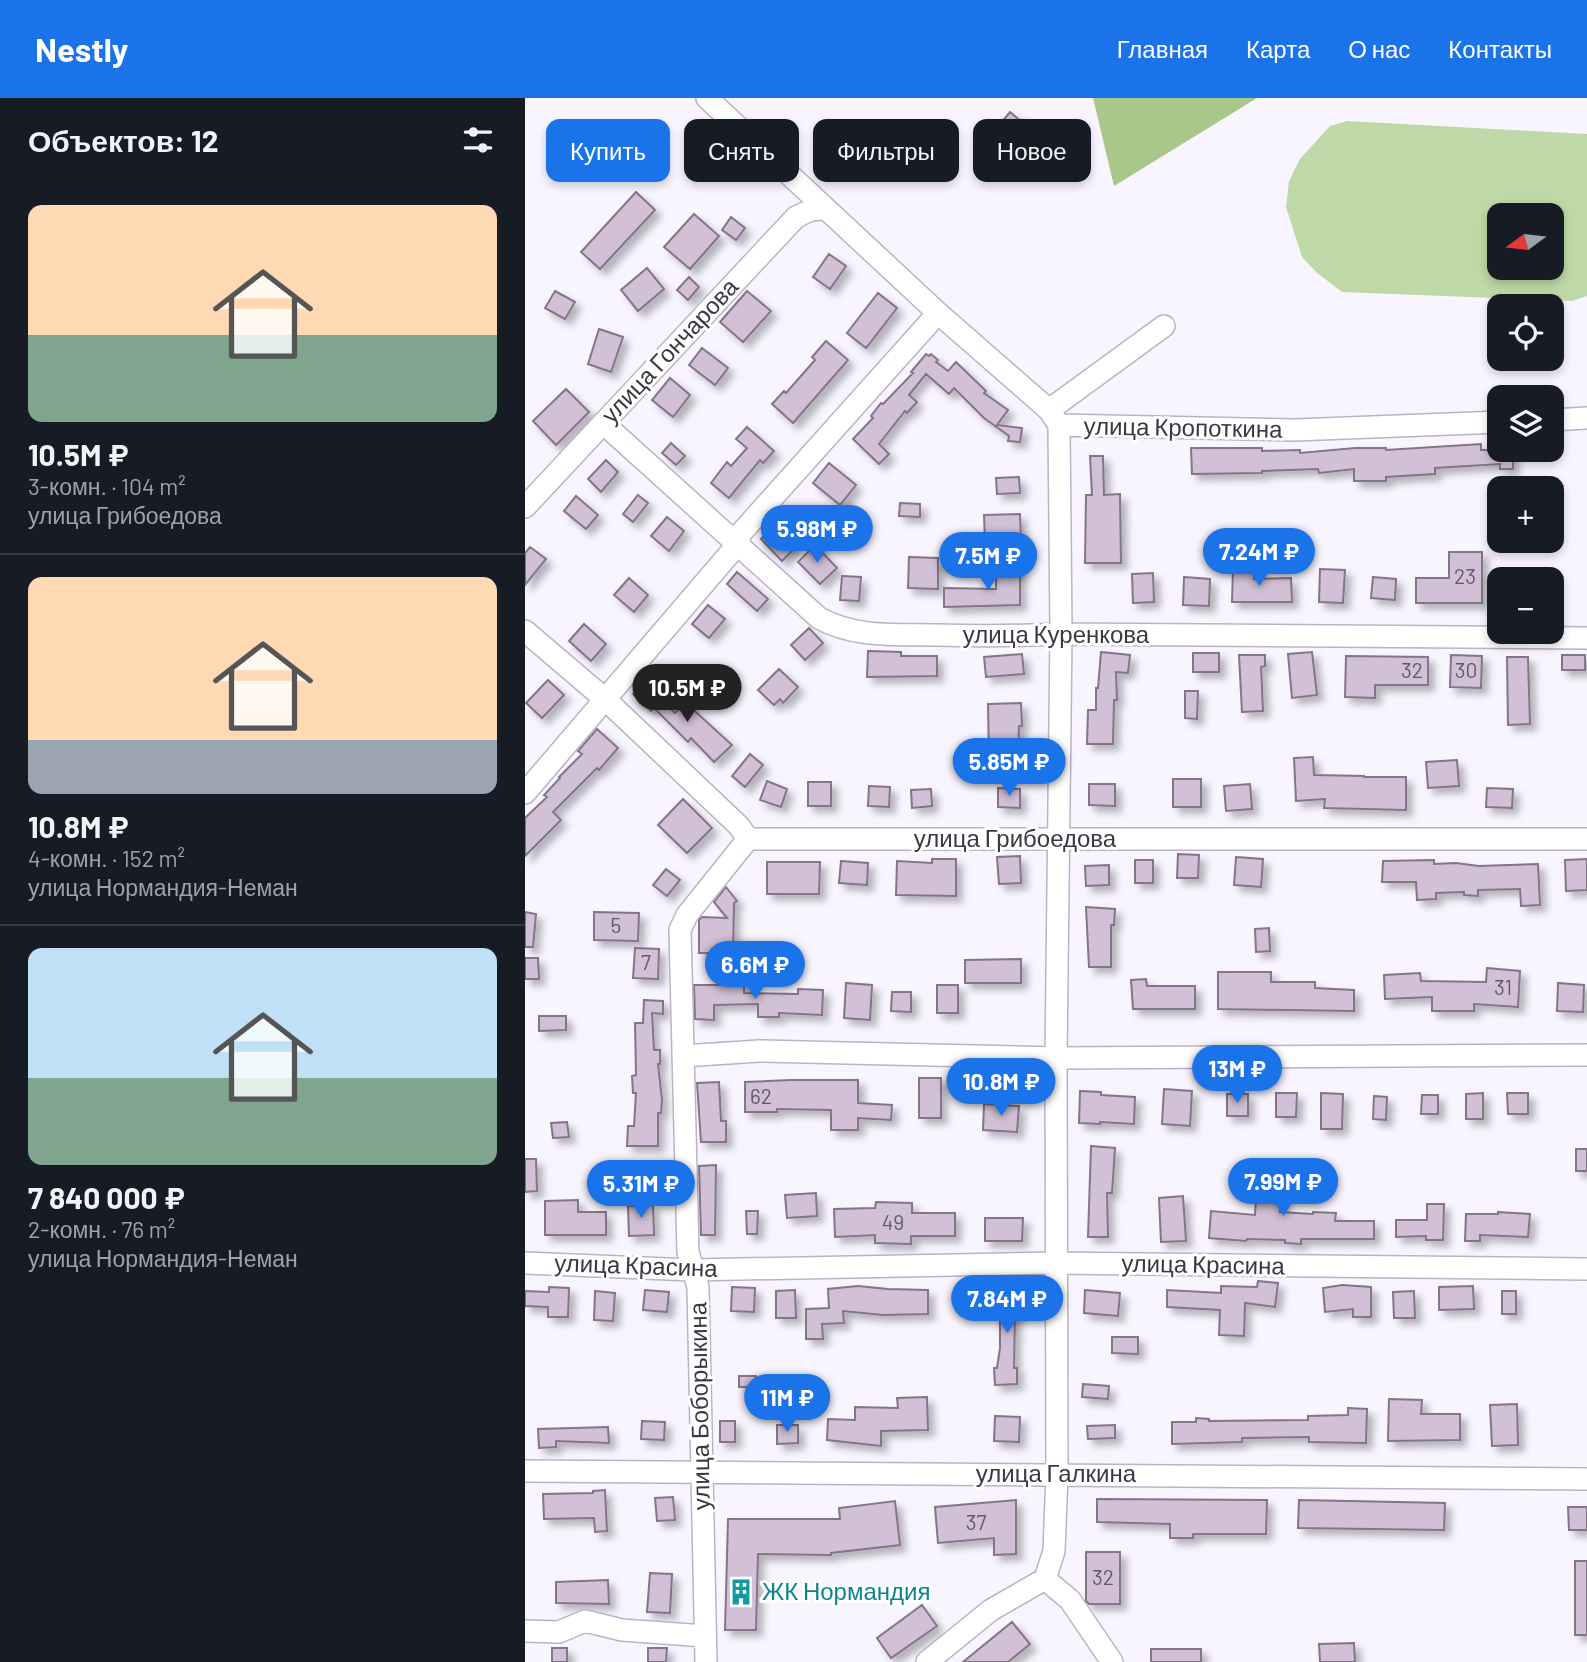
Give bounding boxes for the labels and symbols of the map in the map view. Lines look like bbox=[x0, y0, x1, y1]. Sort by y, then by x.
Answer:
north arrow bbox=[1487, 203, 1565, 280]
street label: улица Гончарова bbox=[594, 271, 744, 428]
street label: улица Кропоткина bbox=[1083, 410, 1283, 443]
pin: 5.98M ₽ bbox=[752, 505, 882, 565]
pin: 7.24M ₽ bbox=[1194, 528, 1324, 588]
pin: 7.5M ₽ bbox=[931, 532, 1045, 592]
house number: 23 bbox=[1454, 563, 1476, 588]
street label: улица Куренкова bbox=[963, 619, 1150, 648]
house number: 32 bbox=[1401, 657, 1423, 682]
house number: 30 bbox=[1455, 657, 1477, 682]
pin: 10.5M ₽ bbox=[622, 664, 752, 724]
pin: 5.85M ₽ bbox=[944, 738, 1074, 798]
street label: улица Грибоедова bbox=[914, 823, 1117, 852]
house number: 5 bbox=[611, 912, 621, 937]
pin: 6.6M ₽ bbox=[698, 942, 812, 1001]
house number: 7 bbox=[641, 949, 651, 974]
house number: 31 bbox=[1494, 974, 1512, 999]
pin: 13M ₽ bbox=[1188, 1046, 1286, 1105]
pin: 10.8M ₽ bbox=[936, 1058, 1066, 1118]
house number: 62 bbox=[750, 1083, 772, 1108]
pin: 7.99M ₽ bbox=[1218, 1158, 1348, 1218]
pin: 5.31M ₽ bbox=[576, 1160, 706, 1220]
house number: 49 bbox=[882, 1209, 904, 1234]
street label: улица Красина bbox=[554, 1247, 719, 1282]
street label: улица Красина bbox=[1121, 1248, 1286, 1279]
pin: 7.84M ₽ bbox=[942, 1276, 1072, 1335]
street label: улица Боборыкина bbox=[682, 1301, 715, 1510]
pin: 11M ₽ bbox=[738, 1374, 836, 1434]
street label: улица Галкина bbox=[976, 1458, 1137, 1487]
house number: 37 bbox=[966, 1509, 986, 1534]
house number: 32 bbox=[1092, 1564, 1114, 1589]
place label: ЖК Нормандия bbox=[762, 1576, 930, 1605]
building icon: ЖК Нормандия bbox=[726, 1577, 756, 1607]

